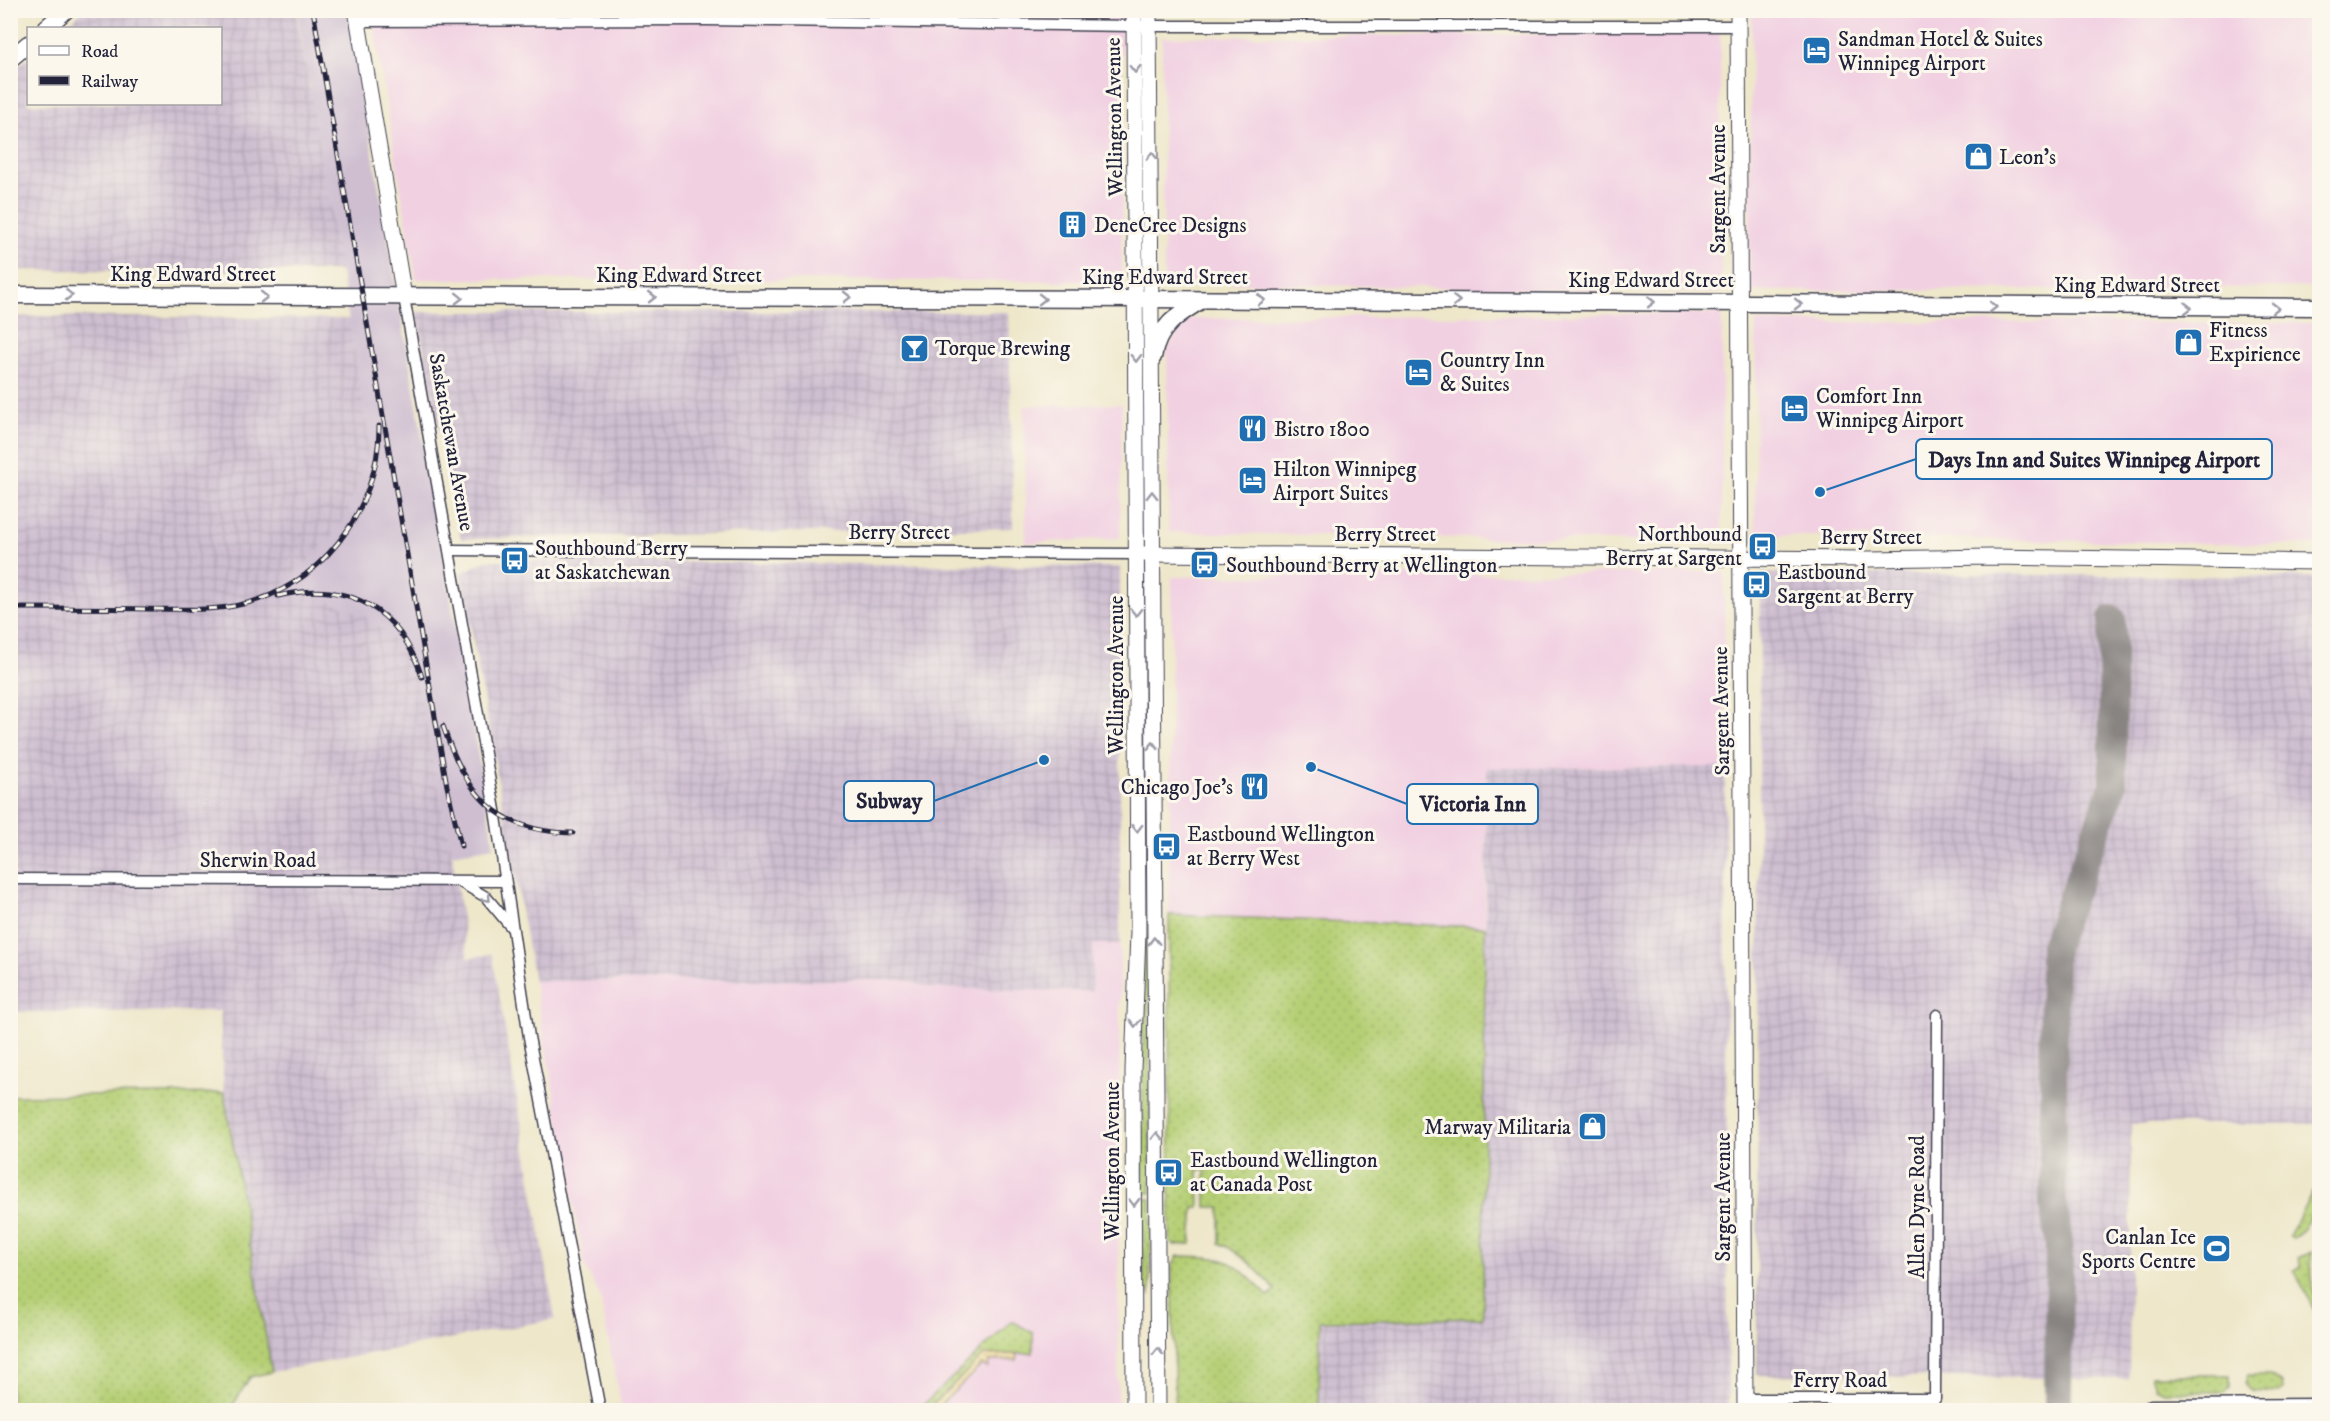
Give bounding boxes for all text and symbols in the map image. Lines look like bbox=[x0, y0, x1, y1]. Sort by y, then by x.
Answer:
legend bbox=[27, 27, 222, 105]
place label: Sandman Hotel & Suites Winnipeg Airport bbox=[1837, 27, 2043, 77]
hotel icon: Sandman Hotel & Suites Winnipeg Airport bbox=[1801, 35, 1833, 67]
street label: Wellington Avenue bbox=[1101, 37, 1129, 198]
text: Road bbox=[81, 41, 118, 63]
one-way arrow bbox=[1129, 64, 1141, 73]
text: Railway bbox=[81, 71, 139, 93]
street label: Sargent Avenue bbox=[1706, 124, 1732, 254]
shop icon: Leon's bbox=[1962, 141, 1994, 173]
place label: Leon's bbox=[1999, 145, 2056, 171]
one-way arrow bbox=[1146, 152, 1158, 161]
building icon: DeneCree Designs bbox=[1057, 209, 1089, 241]
place label: DeneCree Designs bbox=[1094, 213, 1246, 239]
street label: King Edward Street bbox=[110, 262, 276, 288]
street label: King Edward Street bbox=[596, 263, 762, 289]
street label: King Edward Street bbox=[1082, 265, 1248, 291]
street label: King Edward Street bbox=[1568, 268, 1734, 294]
street label: King Edward Street bbox=[2054, 273, 2220, 299]
one-way arrow bbox=[64, 289, 73, 301]
one-way arrow bbox=[259, 291, 268, 303]
one-way arrow bbox=[648, 291, 657, 304]
one-way arrow bbox=[843, 291, 852, 303]
one-way arrow bbox=[454, 292, 463, 304]
one-way arrow bbox=[1038, 293, 1047, 305]
one-way arrow bbox=[1257, 294, 1266, 306]
one-way arrow bbox=[1452, 295, 1461, 307]
one-way arrow bbox=[1647, 296, 1656, 308]
one-way arrow bbox=[1793, 297, 1802, 310]
one-way arrow bbox=[1988, 301, 1997, 313]
one-way arrow bbox=[2183, 302, 2192, 314]
one-way arrow bbox=[2270, 302, 2279, 314]
place label: Fitness Expirience bbox=[2209, 318, 2301, 368]
shop icon: Fitness Expirience bbox=[2172, 326, 2204, 358]
bar icon: Torque Brewing bbox=[898, 332, 930, 364]
place label: Torque Brewing bbox=[935, 336, 1071, 362]
place label: Country Inn & Suites bbox=[1440, 348, 1545, 398]
street label: Saskatchewan Avenue bbox=[423, 351, 479, 533]
one-way arrow bbox=[1130, 353, 1142, 362]
hotel icon: Country Inn & Suites bbox=[1403, 356, 1435, 388]
place label: Comfort Inn Winnipeg Airport bbox=[1815, 384, 1964, 434]
hotel icon: Comfort Inn Winnipeg Airport bbox=[1779, 392, 1811, 424]
restaurant icon: Bistro 1800 bbox=[1237, 413, 1269, 445]
place label: Bistro 1800 bbox=[1274, 417, 1370, 443]
callout: Days Inn and Suites Winnipeg Airport bbox=[1916, 439, 2272, 479]
text: Days Inn and Suites Winnipeg Airport bbox=[1928, 447, 2260, 474]
place label: Hilton Winnipeg Airport Suites bbox=[1273, 457, 1417, 507]
hotel icon: Hilton Winnipeg Airport Suites bbox=[1236, 465, 1268, 497]
one-way arrow bbox=[1146, 491, 1158, 500]
street label: Berry Street bbox=[848, 520, 950, 546]
street label: Berry Street bbox=[1334, 522, 1436, 548]
place label: Northbound Berry at Sargent bbox=[1606, 522, 1743, 572]
street label: Berry Street bbox=[1820, 525, 1922, 551]
bus stop icon: Northbound Berry at Sargent bbox=[1747, 530, 1779, 562]
place label: Southbound Berry at Saskatchewan bbox=[535, 536, 689, 586]
bus stop icon: Southbound Berry at Saskatchewan bbox=[498, 544, 530, 576]
bus stop icon: Southbound Berry at Wellington bbox=[1189, 549, 1221, 581]
place label: Southbound Berry at Wellington bbox=[1226, 553, 1498, 579]
place label: Eastbound Sargent at Berry bbox=[1777, 560, 1915, 610]
bus stop icon: Eastbound Sargent at Berry bbox=[1740, 568, 1772, 600]
street label: Wellington Avenue bbox=[1104, 595, 1130, 756]
one-way arrow bbox=[1130, 608, 1142, 617]
street label: Sargent Avenue bbox=[1708, 646, 1736, 776]
one-way arrow bbox=[1147, 742, 1159, 751]
restaurant icon: Chicago Joe's bbox=[1238, 771, 1270, 803]
place label: Chicago Joe's bbox=[1121, 775, 1233, 801]
callout: Subway bbox=[844, 781, 934, 821]
callout: Victoria Inn bbox=[1407, 784, 1538, 824]
text: Subway bbox=[856, 788, 923, 815]
text: Victoria Inn bbox=[1419, 791, 1527, 818]
place label: Eastbound Wellington at Berry West bbox=[1187, 822, 1375, 872]
one-way arrow bbox=[1131, 824, 1143, 833]
bus stop icon: Eastbound Wellington at Berry West bbox=[1150, 830, 1182, 862]
street label: Sherwin Road bbox=[200, 848, 317, 874]
one-way arrow bbox=[479, 891, 490, 902]
one-way arrow bbox=[1148, 937, 1161, 946]
one-way arrow bbox=[1128, 1019, 1141, 1028]
street label: Wellington Avenue bbox=[1100, 1081, 1126, 1242]
shop icon: Marway Militaria bbox=[1576, 1111, 1608, 1143]
place label: Marway Militaria bbox=[1424, 1115, 1571, 1141]
one-way arrow bbox=[1151, 1132, 1163, 1141]
street label: Sargent Avenue bbox=[1711, 1132, 1737, 1262]
street label: Allen Dyne Road bbox=[1905, 1135, 1931, 1279]
place label: Eastbound Wellington at Canada Post bbox=[1190, 1148, 1378, 1198]
bus stop icon: Eastbound Wellington at Canada Post bbox=[1153, 1156, 1185, 1188]
one-way arrow bbox=[1128, 1198, 1140, 1207]
place label: Canlan Ice Sports Centre bbox=[2081, 1225, 2196, 1275]
sports icon: Canlan Ice Sports Centre bbox=[2201, 1233, 2233, 1265]
one-way arrow bbox=[1152, 1348, 1164, 1357]
street label: Ferry Road bbox=[1793, 1368, 1888, 1394]

